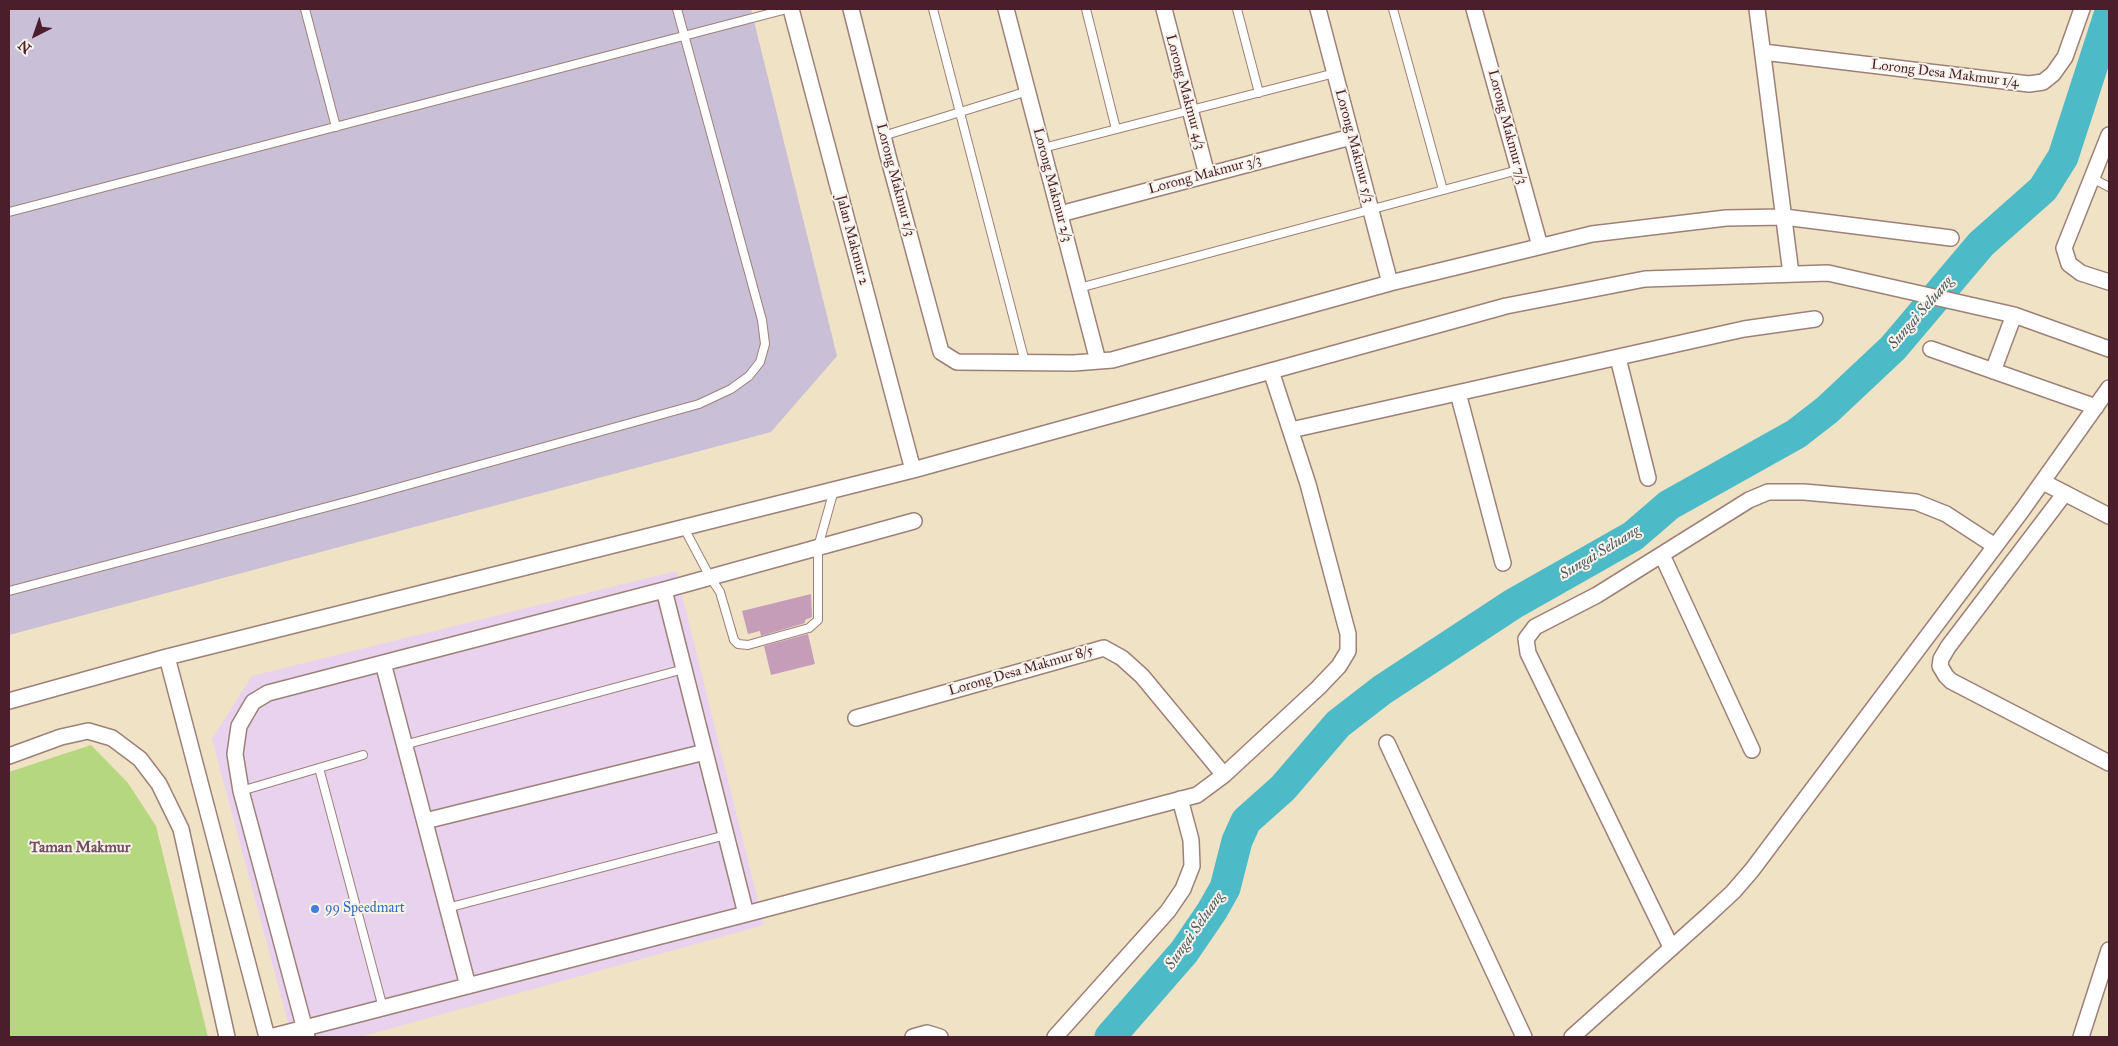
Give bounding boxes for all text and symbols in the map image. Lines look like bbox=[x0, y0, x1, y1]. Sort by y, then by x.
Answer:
north arrow bbox=[10, 10, 60, 60]
street label: Lorong Makmur 4/3 bbox=[1162, 33, 1208, 151]
text: N bbox=[15, 36, 35, 57]
street label: Lorong Desa Makmur 1/4 bbox=[1870, 57, 2020, 91]
street label: Lorong Makmur 7/3 bbox=[1484, 68, 1530, 186]
street label: Lorong Makmur 5/3 bbox=[1331, 87, 1377, 205]
street label: Lorong Makmur 1/3 bbox=[872, 122, 918, 238]
street label: Lorong Makmur 2/3 bbox=[1029, 126, 1075, 244]
street label: Lorong Makmur 3/3 bbox=[1147, 152, 1263, 198]
street label: Jalan Makmur 2 bbox=[832, 193, 872, 287]
water label: Sungai Seluang bbox=[1885, 273, 1957, 353]
water label: Sungai Seluang bbox=[1557, 522, 1643, 584]
street label: Lorong Desa Makmur 8/5 bbox=[947, 642, 1095, 700]
district label: Taman Makmur bbox=[30, 839, 130, 857]
water label: Sungai Seluang bbox=[1162, 889, 1228, 973]
place label: 99 Speedmart bbox=[325, 901, 405, 917]
marker: 99 Speedmart bbox=[309, 903, 321, 915]

